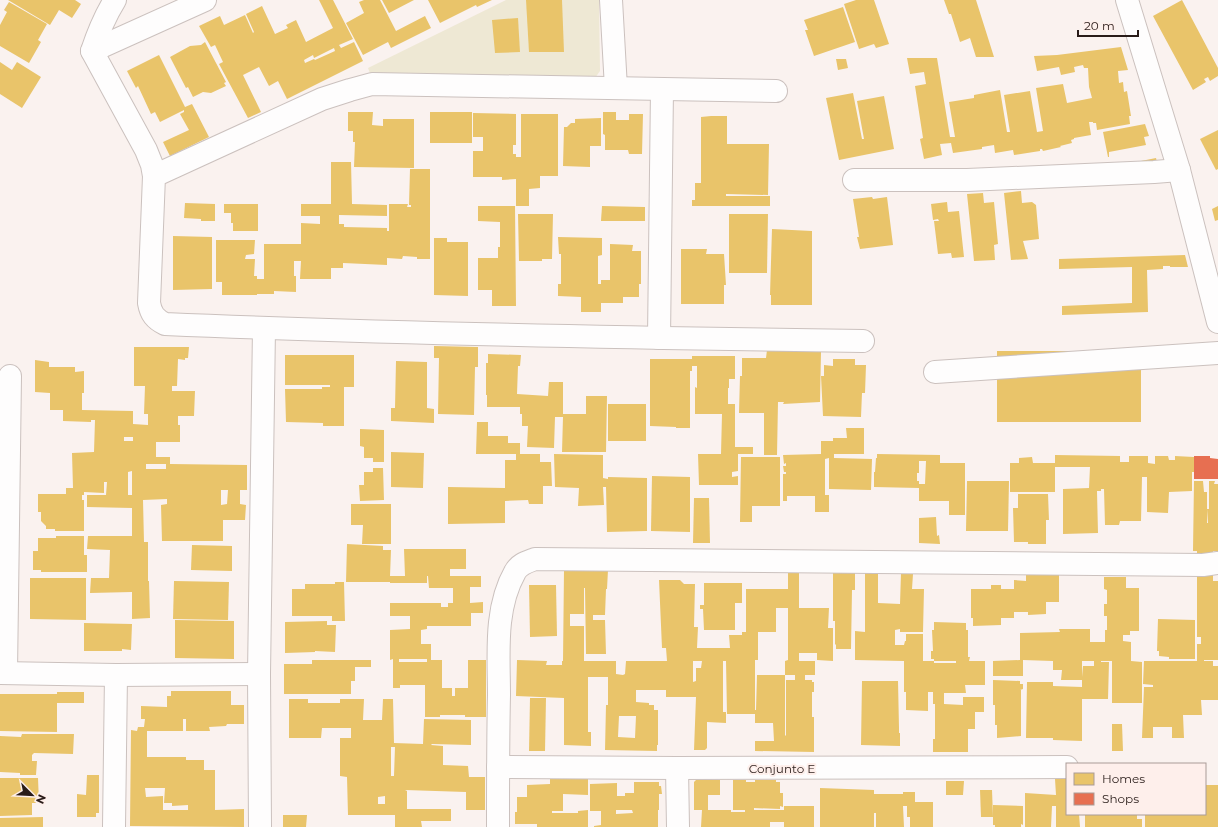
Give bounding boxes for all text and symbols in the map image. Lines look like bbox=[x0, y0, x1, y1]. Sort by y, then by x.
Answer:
scale bar bbox=[1078, 12, 1138, 38]
text: 20 m bbox=[1084, 18, 1115, 33]
street label: Conjunto E bbox=[749, 761, 815, 776]
legend bbox=[1066, 763, 1206, 815]
text: Homes bbox=[1102, 771, 1145, 786]
north arrow bbox=[12, 775, 52, 815]
text: Shops bbox=[1102, 791, 1139, 806]
text: N bbox=[33, 792, 49, 806]

